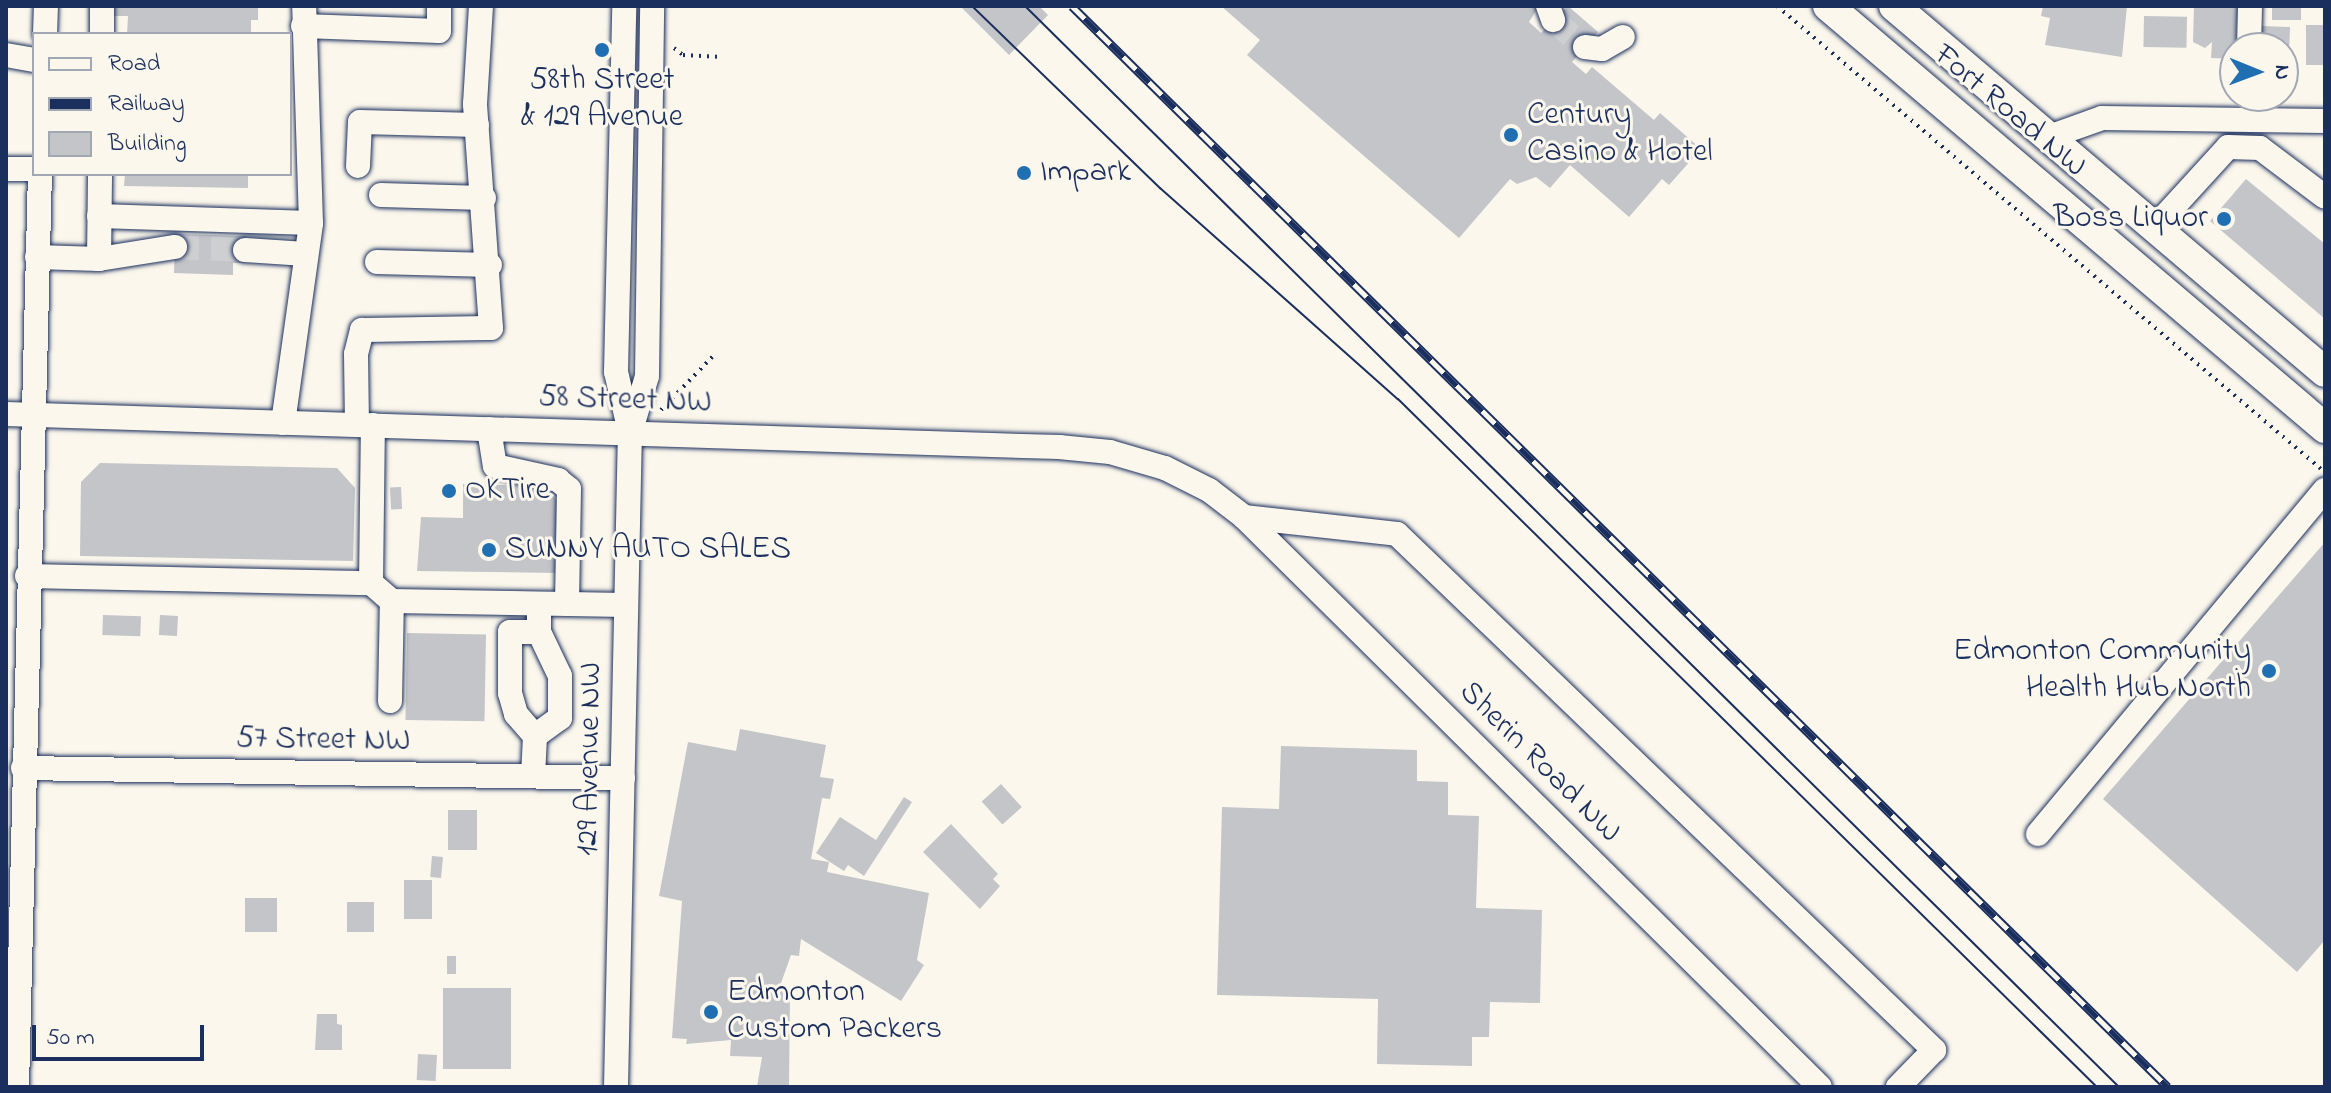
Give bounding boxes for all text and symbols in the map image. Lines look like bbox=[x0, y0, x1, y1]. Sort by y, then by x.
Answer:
legend bbox=[32, 32, 292, 176]
north arrow bbox=[2219, 32, 2299, 112]
street label: Fort Road NW bbox=[1925, 37, 2093, 187]
marker: 58th Street & 129 Avenue bbox=[593, 41, 611, 59]
text: Road bbox=[108, 47, 160, 82]
place label: 58th Street & 129 Avenue bbox=[521, 63, 683, 138]
text: N bbox=[2265, 65, 2297, 80]
text: Railway bbox=[108, 87, 185, 122]
place label: Century Casino & Hotel bbox=[1527, 98, 1713, 173]
marker: Century Casino & Hotel bbox=[1502, 126, 1520, 144]
text: Building bbox=[108, 127, 187, 162]
place label: Impark bbox=[1040, 154, 1131, 192]
marker: Impark bbox=[1015, 164, 1033, 182]
place label: Boss Liquor bbox=[2054, 200, 2208, 238]
marker: Boss Liquor bbox=[2215, 210, 2233, 228]
street label: 58 Street NW bbox=[538, 379, 712, 423]
place label: OKTire bbox=[465, 472, 550, 510]
marker: OKTire bbox=[440, 482, 458, 500]
place label: SUNNY AUTO SALES bbox=[505, 531, 791, 569]
marker: SUNNY AUTO SALES bbox=[480, 541, 498, 559]
place label: Edmonton Community Health Hub North bbox=[1953, 634, 2251, 709]
marker: Edmonton Community Health Hub North bbox=[2258, 660, 2280, 682]
street label: 129 Avenue NW bbox=[570, 662, 612, 856]
street label: Sherin Road NW bbox=[1450, 674, 1628, 852]
street label: 57 Street NW bbox=[235, 720, 411, 762]
place label: Edmonton Custom Packers bbox=[727, 975, 942, 1050]
marker: Edmonton Custom Packers bbox=[702, 1003, 720, 1021]
scale bar bbox=[36, 1009, 208, 1059]
text: 50 m bbox=[46, 1021, 95, 1056]

